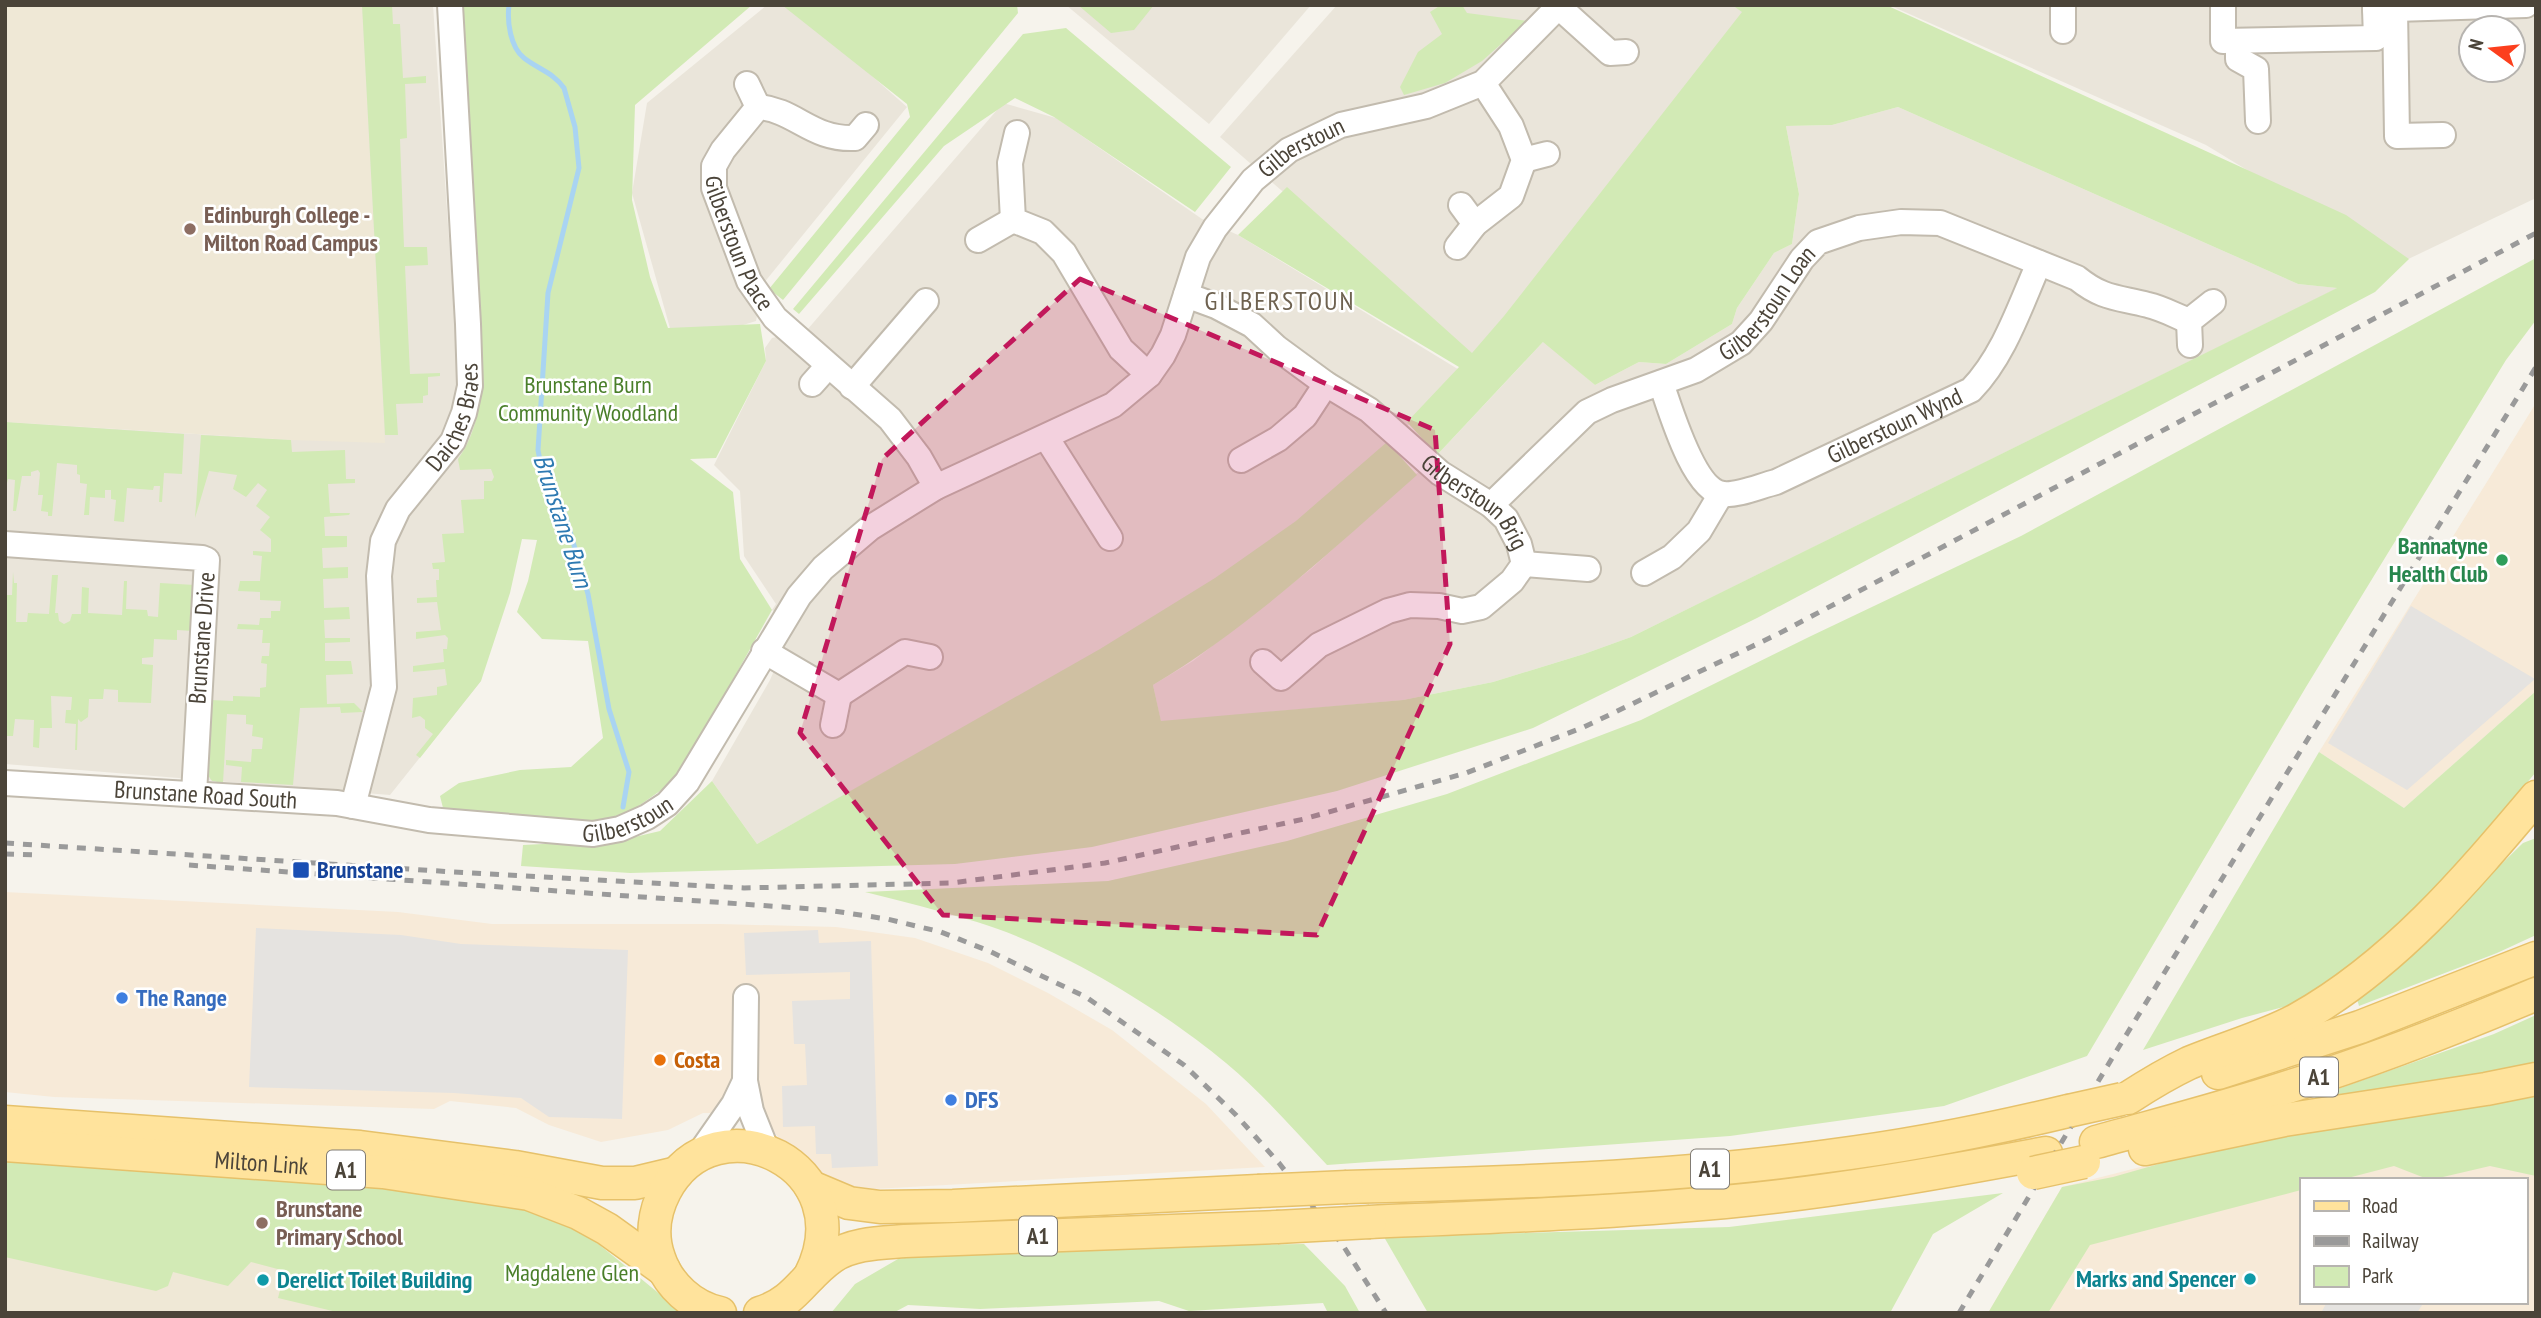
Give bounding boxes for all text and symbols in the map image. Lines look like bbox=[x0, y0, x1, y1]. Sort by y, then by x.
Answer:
north arrow bbox=[2457, 14, 2527, 84]
text: N bbox=[2463, 37, 2488, 53]
street label: Gilberstoun bbox=[1251, 110, 1349, 184]
street label: Gilberstoun Place bbox=[699, 176, 781, 317]
place label: Edinburgh College - Milton Road Campus bbox=[204, 199, 378, 258]
marker: Edinburgh College - Milton Road Campus bbox=[182, 221, 198, 237]
street label: Gilberstoun Loan bbox=[1713, 239, 1822, 368]
district label: GILBERSTOUN bbox=[1204, 284, 1356, 317]
street label: Daiches Braes bbox=[419, 363, 486, 477]
park label: Brunstane Burn Community Woodland bbox=[498, 369, 678, 428]
street label: Gilberstoun Wynd bbox=[1822, 380, 1967, 471]
street label: Gilberstoun Brig bbox=[1415, 447, 1535, 555]
water label: Brunstane Burn bbox=[526, 450, 601, 593]
place label: Bannatyne Health Club bbox=[2389, 530, 2488, 589]
marker: Bannatyne Health Club bbox=[2494, 552, 2510, 568]
street label: Brunstane Drive bbox=[181, 571, 222, 705]
street label: Brunstane Road South bbox=[113, 774, 298, 816]
street label: Gilberstoun bbox=[581, 788, 679, 849]
place label: Brunstane bbox=[317, 854, 404, 885]
marker: Brunstane bbox=[291, 860, 311, 880]
place label: The Range bbox=[136, 982, 227, 1013]
marker: The Range bbox=[114, 990, 130, 1006]
place label: Costa bbox=[674, 1044, 720, 1075]
marker: Costa bbox=[652, 1052, 668, 1068]
road number: A1 bbox=[2300, 1058, 2338, 1096]
place label: DFS bbox=[965, 1084, 998, 1115]
marker: DFS bbox=[943, 1092, 959, 1108]
street label: Milton Link bbox=[214, 1144, 310, 1182]
road number: A1 bbox=[327, 1150, 365, 1190]
road number: A1 bbox=[1691, 1150, 1729, 1188]
legend bbox=[2300, 1178, 2527, 1304]
text: Road bbox=[2362, 1192, 2398, 1219]
place label: Brunstane Primary School bbox=[276, 1193, 403, 1252]
marker: Brunstane Primary School bbox=[254, 1215, 270, 1231]
road number: A1 bbox=[1019, 1217, 1057, 1256]
text: Railway bbox=[2362, 1227, 2419, 1254]
park label: Magdalene Glen bbox=[505, 1257, 639, 1288]
text: Park bbox=[2362, 1262, 2393, 1289]
place label: Marks and Spencer bbox=[2076, 1263, 2237, 1294]
place label: Derelict Toilet Building bbox=[277, 1264, 472, 1295]
marker: Marks and Spencer bbox=[2242, 1271, 2258, 1287]
marker: Derelict Toilet Building bbox=[255, 1272, 271, 1288]

